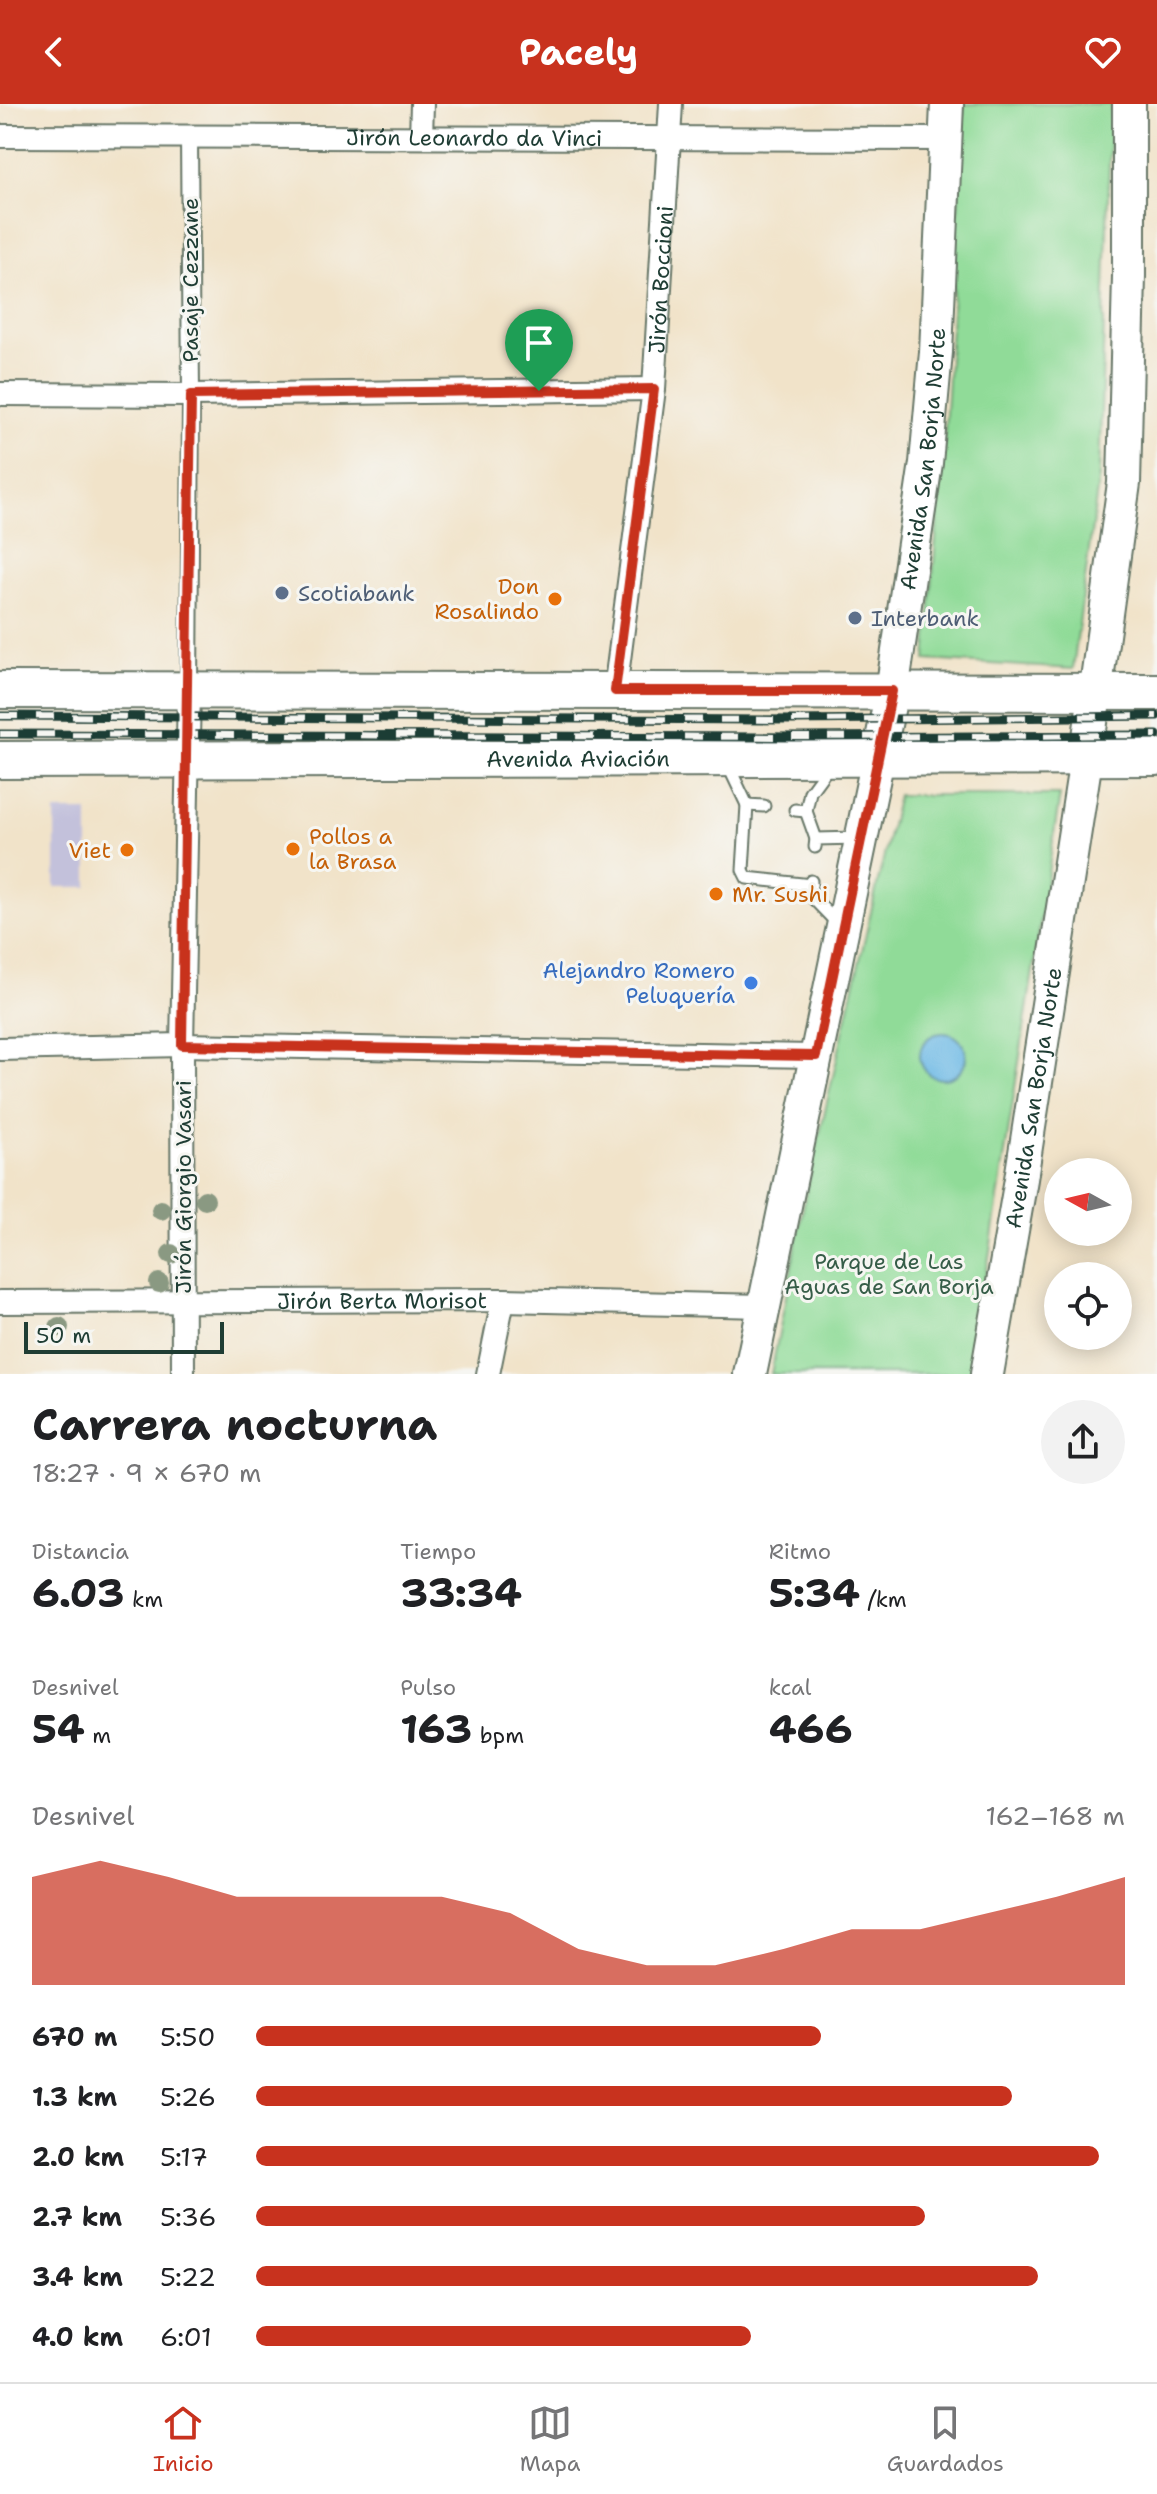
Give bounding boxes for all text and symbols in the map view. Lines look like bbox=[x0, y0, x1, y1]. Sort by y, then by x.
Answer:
text: Pacely bbox=[519, 28, 638, 77]
icon: back bbox=[32, 30, 76, 74]
icon: heart bbox=[1081, 30, 1125, 74]
street label: Jirón Leonardo da Vinci bbox=[346, 123, 602, 153]
street label: Pasaje Cezzane bbox=[176, 198, 205, 362]
street label: Jirón Boccioni bbox=[642, 205, 680, 355]
pin bbox=[505, 309, 573, 391]
icon: arrive bbox=[517, 321, 561, 365]
street label: Avenida San Borja Norte bbox=[893, 327, 952, 592]
place label: Don Rosalindo bbox=[434, 572, 539, 626]
place label: Scotiabank bbox=[298, 579, 415, 608]
marker: Scotiabank bbox=[273, 584, 291, 602]
marker: Don Rosalindo bbox=[546, 590, 564, 608]
place label: Interbank bbox=[871, 604, 979, 633]
marker: Interbank bbox=[846, 609, 864, 627]
street label: Avenida Aviación bbox=[486, 744, 670, 774]
place label: Pollos a la Brasa bbox=[309, 822, 397, 876]
place label: Viet bbox=[68, 836, 111, 865]
marker: Pollos a la Brasa bbox=[284, 840, 302, 858]
marker: Viet bbox=[118, 841, 136, 859]
place label: Mr. Sushi bbox=[732, 880, 828, 909]
marker: Mr. Sushi bbox=[707, 885, 725, 903]
place label: Alejandro Romero Peluquería bbox=[543, 956, 735, 1010]
street label: Avenida San Borja Norte bbox=[999, 965, 1069, 1231]
marker: Alejandro Romero Peluquería bbox=[742, 974, 760, 992]
street label: Jirón Giorgio Vasari bbox=[169, 1080, 198, 1294]
north arrow bbox=[1044, 1158, 1132, 1246]
map controls bbox=[1044, 1158, 1132, 1350]
park label: Parque de Las Aguas de San Borja bbox=[784, 1247, 994, 1301]
button: locate bbox=[1044, 1262, 1132, 1350]
street label: Jirón Berta Morisot bbox=[277, 1286, 487, 1316]
scale bar bbox=[24, 1318, 224, 1354]
text: 50 m bbox=[36, 1321, 91, 1350]
text: Carrera nocturna bbox=[32, 1395, 437, 1454]
button: share bbox=[1041, 1400, 1125, 1484]
text: 18:27 · 9 × 670 m bbox=[32, 1455, 261, 1490]
text: Distancia bbox=[32, 1537, 129, 1566]
text: Tiempo bbox=[400, 1537, 476, 1566]
text: Ritmo bbox=[769, 1537, 831, 1566]
text: 6.03 bbox=[32, 1566, 124, 1620]
text: 33:34 bbox=[400, 1566, 522, 1620]
text: 5:34 bbox=[769, 1566, 860, 1620]
text: km bbox=[124, 1585, 163, 1614]
text: /km bbox=[860, 1585, 907, 1614]
text: Desnivel bbox=[32, 1673, 119, 1702]
text: Pulso bbox=[400, 1673, 456, 1702]
text: kcal bbox=[769, 1673, 811, 1702]
text: 54 bbox=[32, 1702, 85, 1756]
text: 163 bbox=[400, 1702, 472, 1756]
text: 466 bbox=[769, 1702, 853, 1756]
text: m bbox=[85, 1721, 111, 1750]
text: bpm bbox=[472, 1721, 524, 1750]
text: Desnivel bbox=[32, 1798, 134, 1833]
text: 162–168 m bbox=[985, 1798, 1125, 1833]
text: 670 m bbox=[32, 2019, 117, 2054]
text: 5:50 bbox=[160, 2019, 215, 2054]
text: 1.3 km bbox=[32, 2079, 117, 2114]
text: 5:26 bbox=[160, 2079, 216, 2114]
text: 2.0 km bbox=[32, 2139, 124, 2174]
text: 5:17 bbox=[160, 2139, 208, 2174]
text: 2.7 km bbox=[32, 2199, 122, 2234]
text: 5:36 bbox=[160, 2199, 216, 2234]
text: 3.4 km bbox=[32, 2259, 123, 2294]
text: 5:22 bbox=[160, 2259, 216, 2294]
text: 4.0 km bbox=[32, 2319, 123, 2354]
text: 6:01 bbox=[160, 2319, 212, 2354]
tab: Inicio bbox=[153, 2401, 214, 2478]
tab: Mapa bbox=[520, 2401, 581, 2478]
tab: Guardados bbox=[887, 2401, 1004, 2478]

